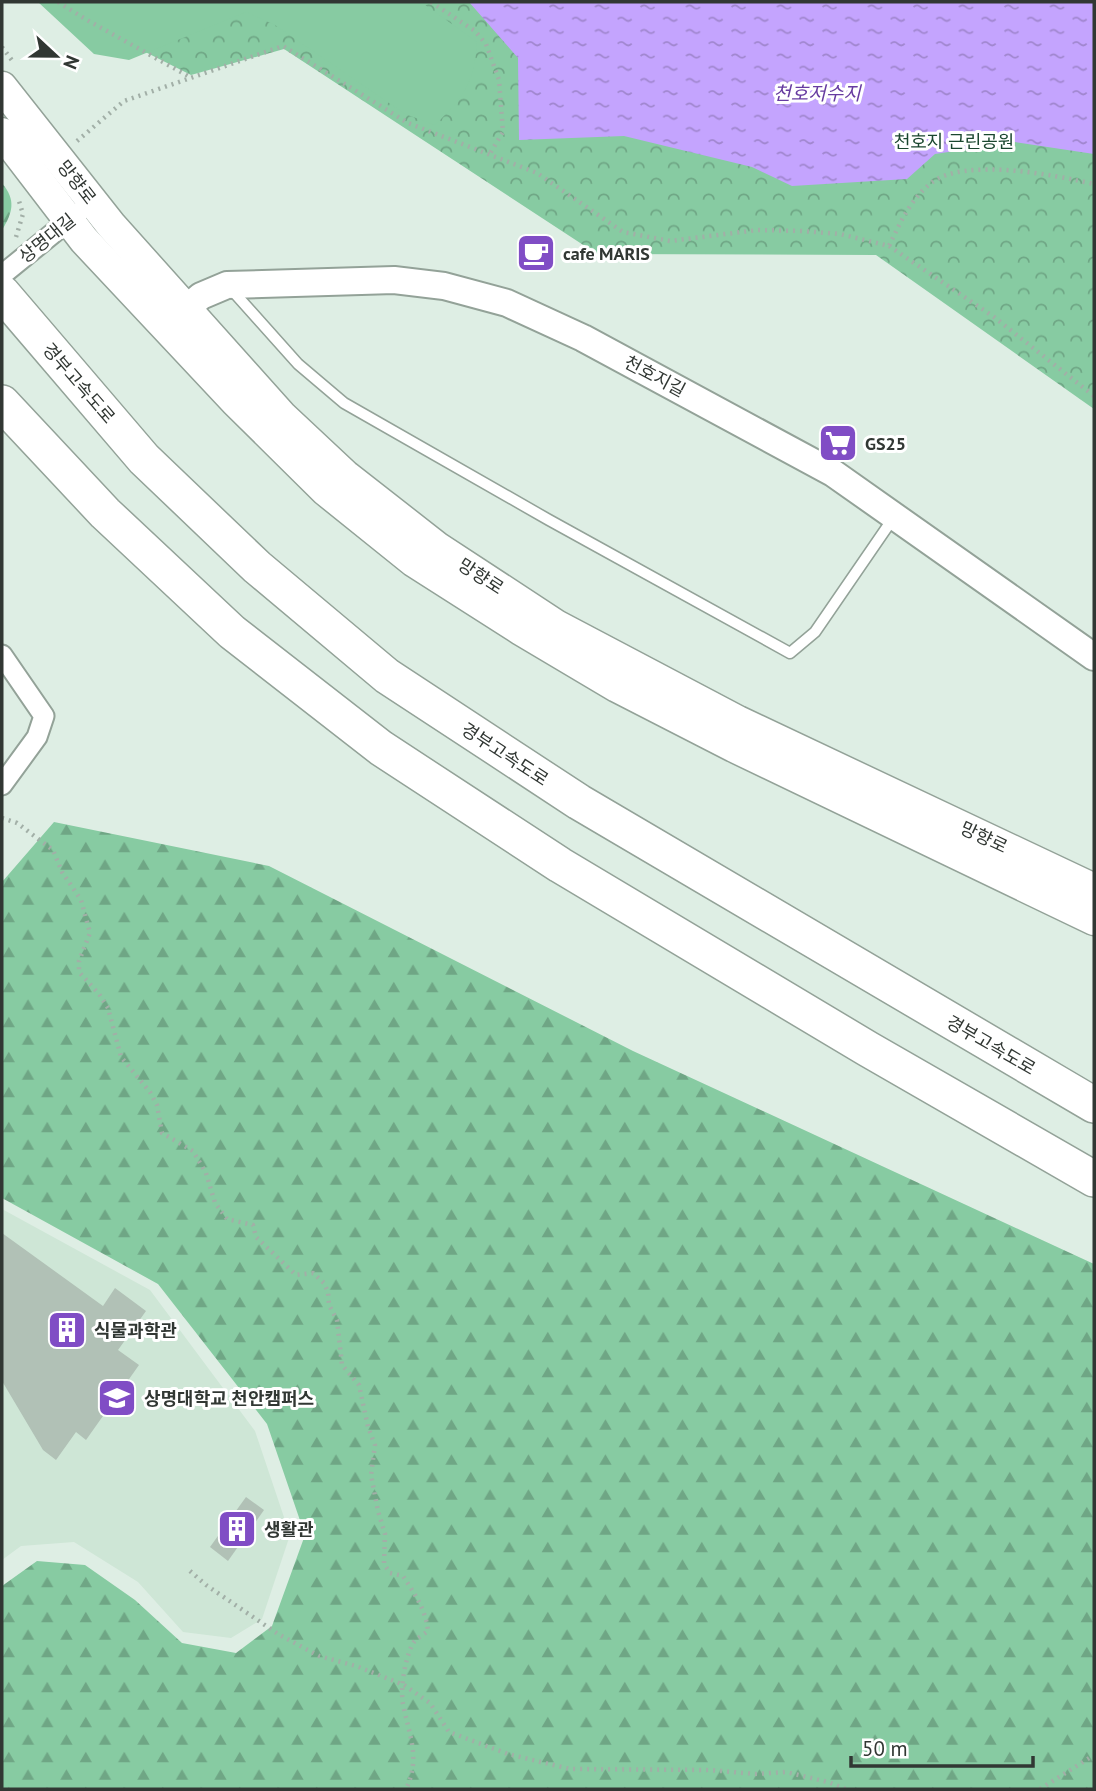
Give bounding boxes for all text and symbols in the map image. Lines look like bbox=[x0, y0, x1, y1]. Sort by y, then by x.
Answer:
north arrow bbox=[21, 21, 91, 91]
text: N bbox=[58, 52, 85, 73]
water label: 천호저수지 bbox=[773, 81, 862, 105]
park label: 천호지 근린공원 bbox=[894, 130, 1014, 153]
street label: 망향로 bbox=[53, 155, 101, 209]
street label: 상명대길 bbox=[14, 208, 80, 268]
cafe icon: cafe MARIS bbox=[515, 232, 557, 274]
place label: cafe MARIS bbox=[563, 242, 650, 265]
street label: 경부고속도로 bbox=[38, 338, 120, 428]
street label: 천호지길 bbox=[620, 350, 690, 402]
supermarket icon: GS25 bbox=[817, 422, 859, 464]
place label: GS25 bbox=[865, 432, 906, 455]
street label: 망향로 bbox=[454, 553, 508, 599]
street label: 경부고속도로 bbox=[457, 717, 553, 791]
street label: 망향로 bbox=[957, 816, 1011, 858]
street label: 경부고속도로 bbox=[942, 1010, 1040, 1080]
building icon: 식물과학관 bbox=[46, 1309, 88, 1351]
place label: 식물과학관 bbox=[94, 1319, 177, 1342]
school or university icon: 상명대학교 천안캠퍼스 bbox=[96, 1377, 138, 1419]
place label: 상명대학교 천안캠퍼스 bbox=[144, 1387, 314, 1410]
building icon: 생활관 bbox=[216, 1508, 258, 1550]
place label: 생활관 bbox=[264, 1518, 314, 1541]
scale bar bbox=[851, 1724, 1033, 1768]
text: 50 m bbox=[862, 1735, 908, 1762]

